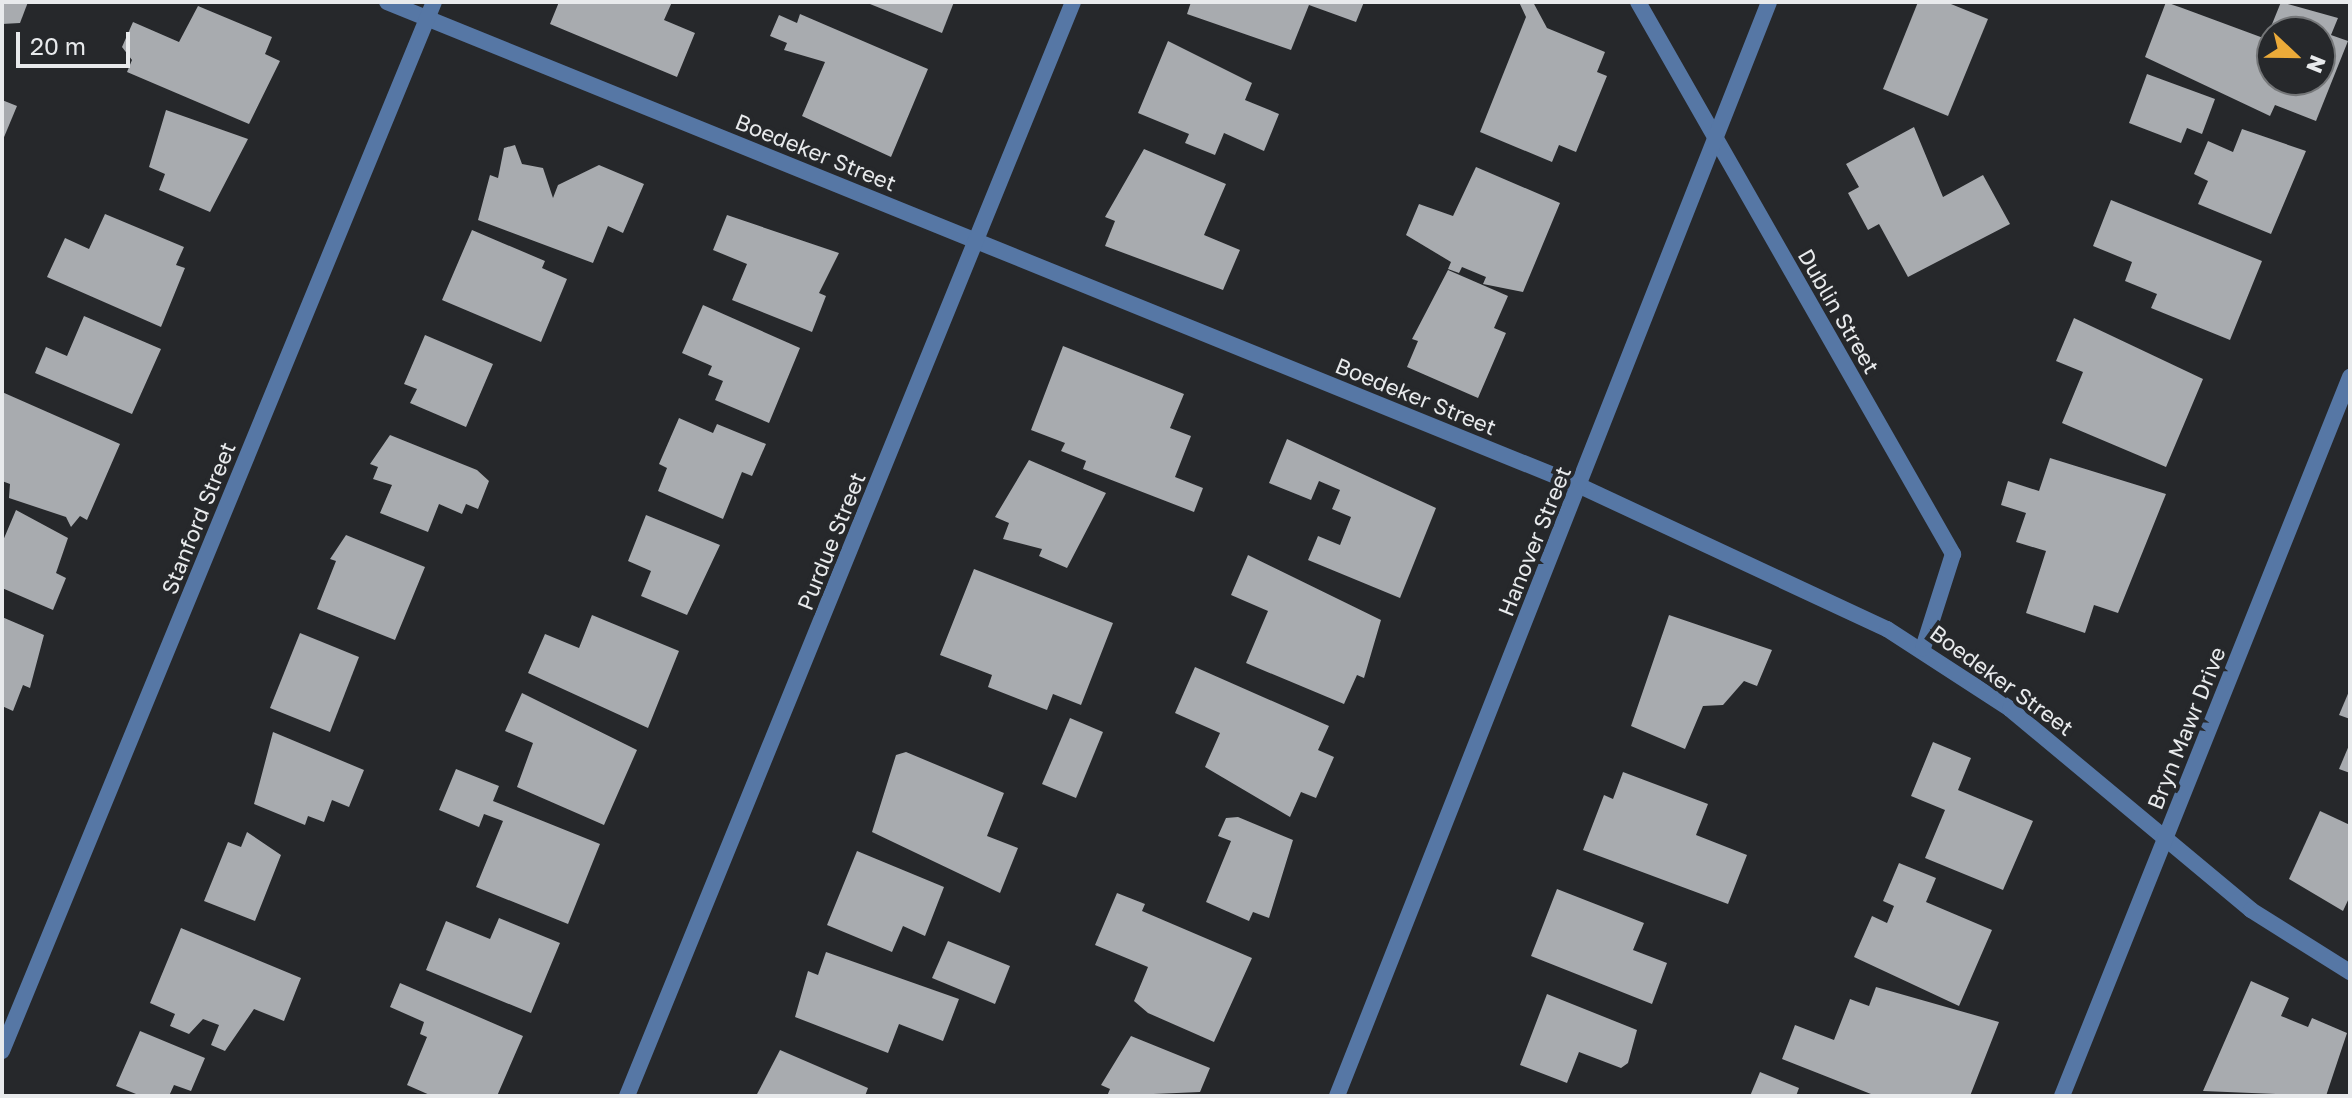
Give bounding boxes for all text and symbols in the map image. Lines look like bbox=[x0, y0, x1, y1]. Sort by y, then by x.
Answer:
scale bar bbox=[20, 16, 134, 66]
north arrow bbox=[2256, 16, 2336, 96]
text: 20 m bbox=[30, 31, 86, 60]
text: N bbox=[2301, 52, 2333, 77]
street label: Boedeker Street bbox=[732, 108, 900, 196]
street label: Dublin Street bbox=[1793, 244, 1885, 378]
street label: Boedeker Street bbox=[1332, 352, 1500, 440]
street label: Stanford Street bbox=[155, 438, 241, 598]
street label: Hanover Street bbox=[1492, 462, 1576, 620]
street label: Purdue Street bbox=[791, 468, 871, 614]
street label: Boedeker Street bbox=[1925, 619, 2079, 741]
street label: Bryn Mawr Drive bbox=[2141, 643, 2231, 813]

